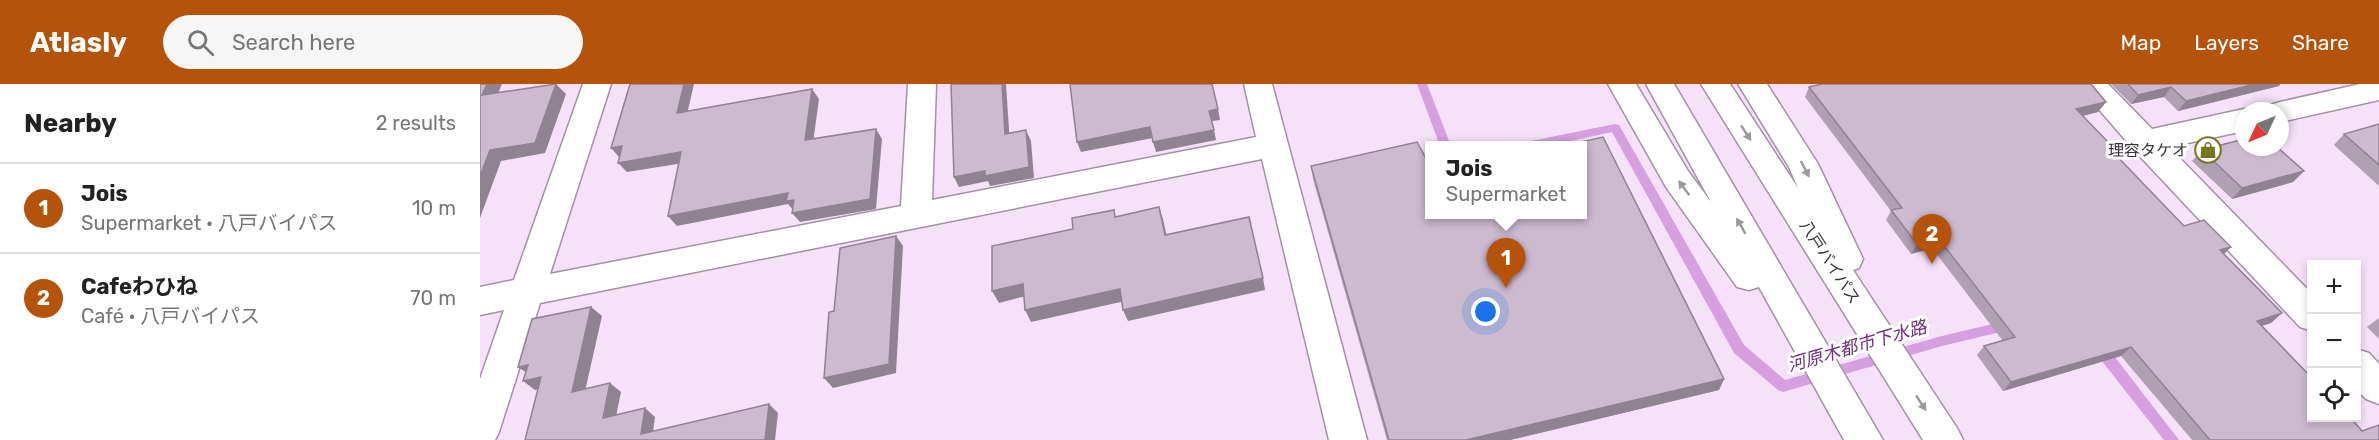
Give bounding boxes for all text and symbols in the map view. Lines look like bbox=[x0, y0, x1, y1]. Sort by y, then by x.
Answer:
search box bbox=[163, 15, 583, 69]
text: Atlasly bbox=[30, 26, 127, 59]
icon: search bbox=[184, 26, 217, 59]
text: Search here bbox=[232, 29, 355, 56]
text: Map bbox=[2120, 30, 2161, 55]
text: Layers bbox=[2194, 30, 2259, 55]
text: Share bbox=[2292, 30, 2349, 55]
north arrow bbox=[2235, 102, 2289, 156]
text: Nearby bbox=[24, 108, 117, 139]
text: 2 results bbox=[376, 111, 456, 135]
one-way arrow bbox=[1741, 125, 1752, 141]
shop icon: 理容タケオ bbox=[2193, 135, 2223, 165]
popup bbox=[1425, 141, 1587, 219]
place label: 理容タケオ bbox=[2108, 141, 2188, 160]
text: Jois bbox=[1446, 155, 1492, 182]
one-way arrow bbox=[1801, 161, 1810, 178]
text: Jois bbox=[81, 180, 128, 207]
one-way arrow bbox=[1678, 180, 1690, 195]
text: Supermarket bbox=[1446, 182, 1566, 206]
text: 1 bbox=[39, 196, 48, 220]
text: 10 m bbox=[412, 196, 456, 220]
text: Supermarket · 八戸バイパス bbox=[81, 211, 337, 235]
pin: 2 bbox=[1912, 214, 1952, 264]
one-way arrow bbox=[1736, 217, 1746, 234]
street label: 八戸バイパス bbox=[1796, 217, 1864, 307]
pin: 1 bbox=[1486, 238, 1526, 288]
map controls bbox=[2307, 260, 2361, 422]
button: + bbox=[2307, 260, 2361, 314]
text: Cafeわひね bbox=[81, 273, 198, 300]
text: 2 bbox=[37, 286, 50, 310]
text: 70 m bbox=[410, 286, 456, 310]
your location bbox=[1471, 297, 1500, 326]
text: Café · 八戸バイパス bbox=[81, 304, 260, 328]
button: − bbox=[2307, 314, 2361, 368]
water label: 河原木都市下水路 bbox=[1785, 315, 1931, 376]
button: locate bbox=[2307, 368, 2361, 422]
one-way arrow bbox=[1915, 395, 1926, 411]

